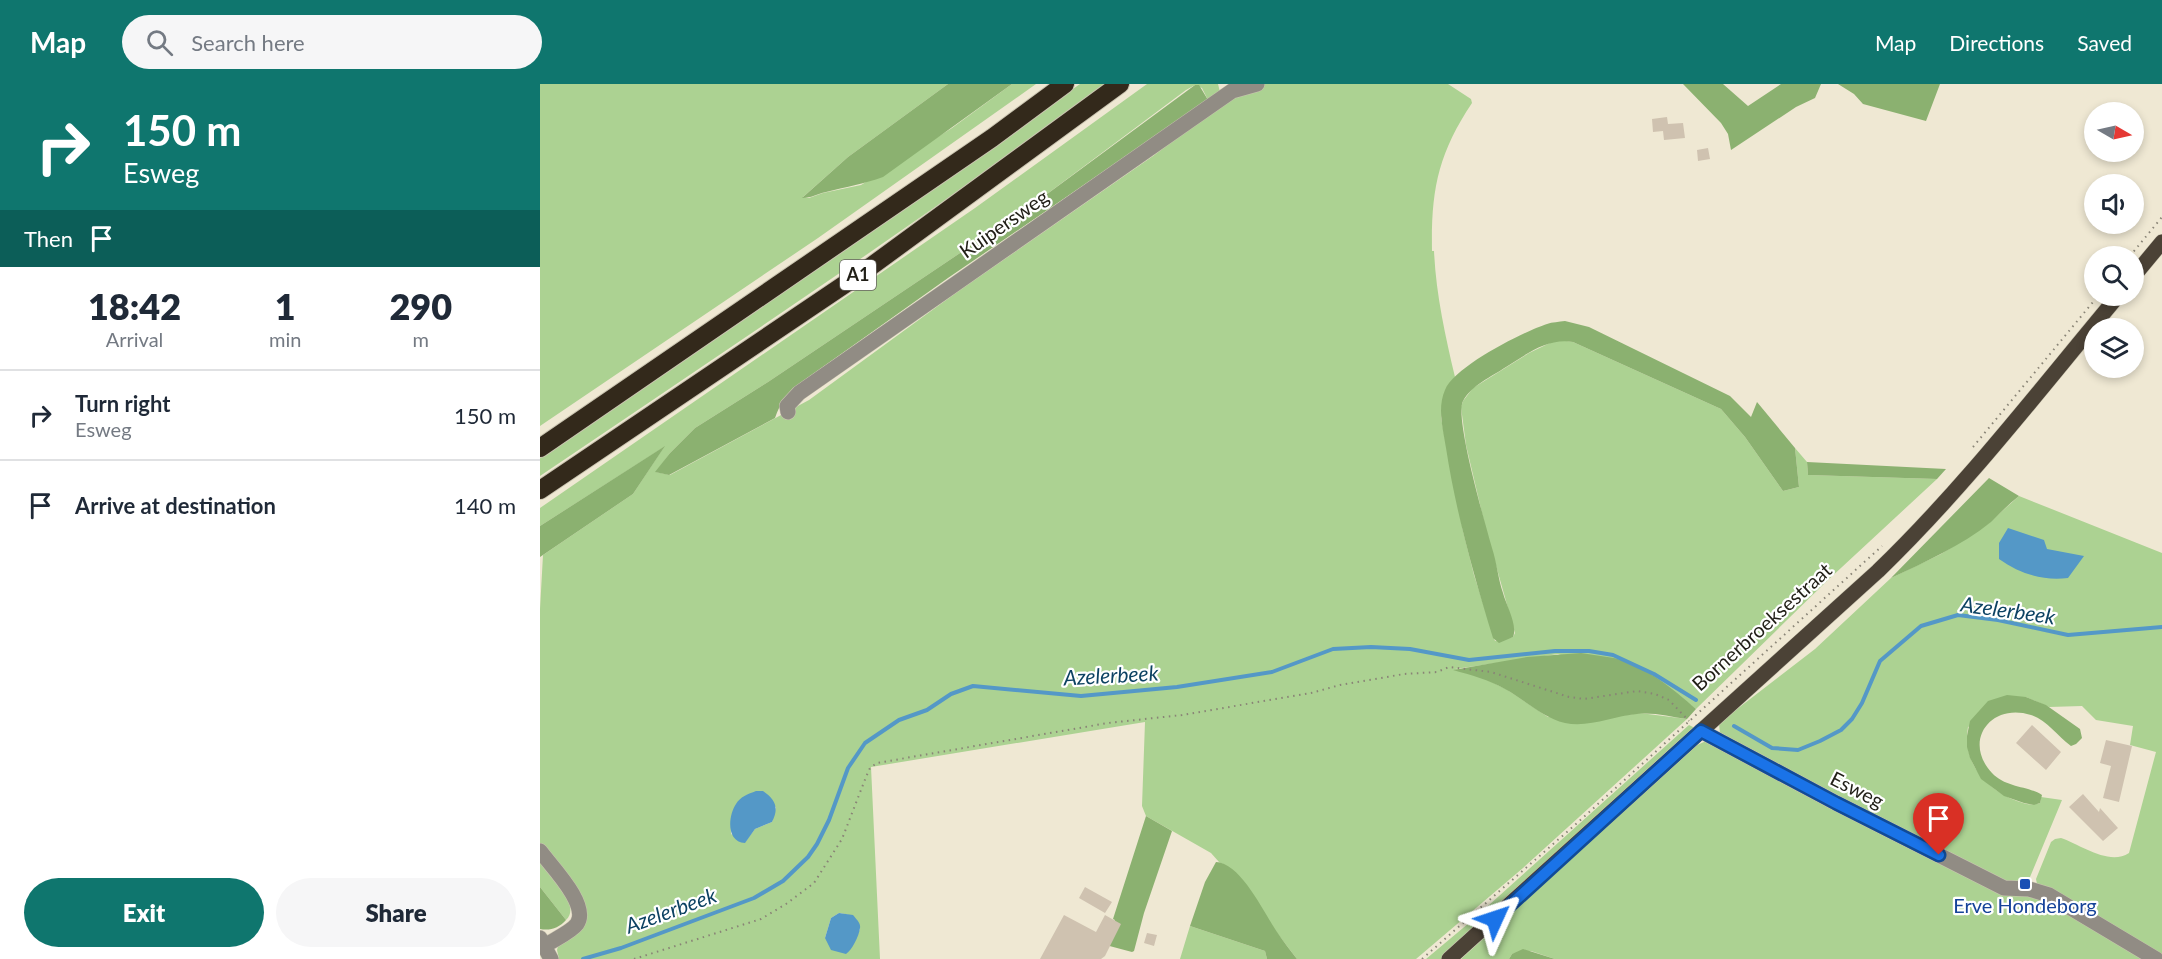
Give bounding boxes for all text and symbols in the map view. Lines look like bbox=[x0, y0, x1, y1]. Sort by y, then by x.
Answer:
search box bbox=[122, 15, 542, 69]
text: Map bbox=[30, 25, 86, 59]
icon: search bbox=[143, 26, 176, 59]
text: Search here bbox=[191, 29, 305, 56]
text: Map bbox=[1875, 30, 1916, 55]
text: Directions bbox=[1949, 30, 2044, 55]
text: Saved bbox=[2077, 30, 2132, 55]
north arrow bbox=[2084, 102, 2144, 162]
map controls bbox=[2084, 102, 2144, 378]
text: 150 m bbox=[123, 105, 241, 155]
icon: right bbox=[24, 108, 102, 186]
text: Esweg bbox=[123, 156, 199, 189]
button: sound bbox=[2084, 174, 2144, 234]
street label: Kuipersweg bbox=[954, 184, 1052, 263]
icon: arrive bbox=[85, 222, 118, 255]
text: Then bbox=[24, 225, 73, 252]
button: search bbox=[2084, 246, 2144, 306]
road number: A1 bbox=[840, 260, 876, 290]
text: 18:42 bbox=[88, 284, 181, 328]
text: 1 bbox=[275, 284, 296, 328]
text: 290 bbox=[389, 284, 452, 328]
button: layers bbox=[2084, 318, 2144, 378]
text: Arrival bbox=[106, 327, 163, 351]
text: min bbox=[269, 327, 301, 351]
text: m bbox=[412, 327, 429, 351]
text: Turn right bbox=[75, 390, 170, 417]
icon: right bbox=[24, 399, 57, 432]
text: 150 m bbox=[454, 402, 516, 429]
text: Esweg bbox=[75, 417, 132, 441]
icon: arrive bbox=[24, 489, 57, 522]
text: Arrive at destination bbox=[75, 492, 276, 519]
text: 140 m bbox=[454, 492, 516, 519]
street label: Bornerbroeksestraat bbox=[1687, 557, 1836, 695]
water label: Azelerbeek bbox=[1958, 590, 2058, 629]
water label: Azelerbeek bbox=[1062, 659, 1160, 690]
street label: Esweg bbox=[1827, 766, 1888, 813]
pin bbox=[1913, 793, 1964, 855]
icon: arrive bbox=[1922, 802, 1955, 835]
marker: Erve Hondeborg bbox=[2018, 877, 2032, 891]
button: Exit bbox=[24, 878, 264, 947]
button: Share bbox=[276, 878, 516, 947]
water label: Azelerbeek bbox=[621, 881, 720, 938]
position arrow bbox=[1463, 887, 1527, 951]
place label: Erve Hondeborg bbox=[1953, 893, 2097, 917]

